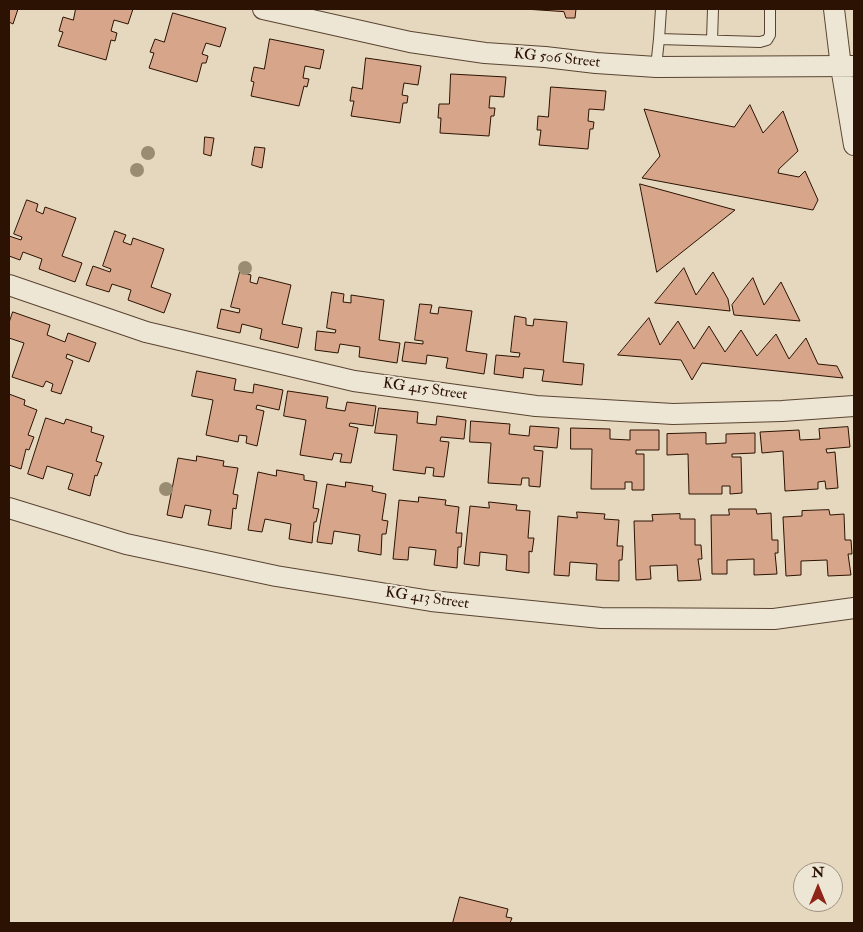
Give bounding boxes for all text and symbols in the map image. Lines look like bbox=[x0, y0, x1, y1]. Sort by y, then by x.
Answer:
street label: KG 506 Street bbox=[513, 46, 601, 72]
street label: KG 415 Street bbox=[382, 375, 468, 405]
street label: KG 413 Street bbox=[384, 584, 470, 614]
north arrow bbox=[793, 862, 843, 912]
text: N bbox=[812, 864, 824, 881]

